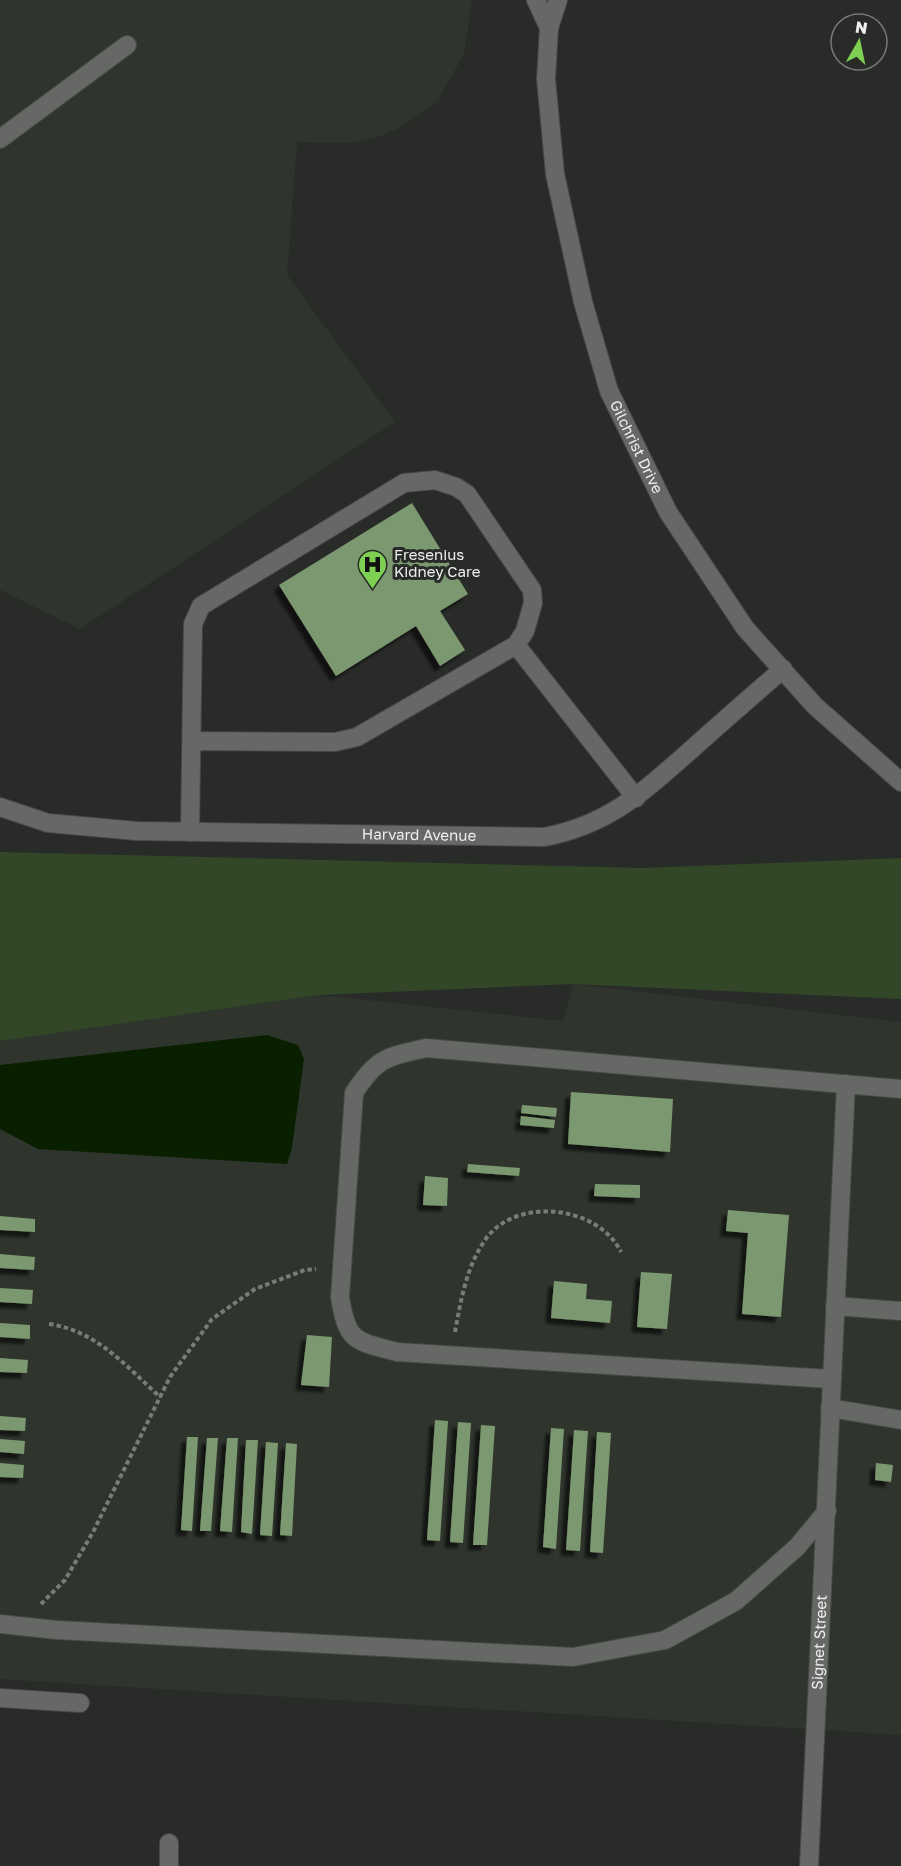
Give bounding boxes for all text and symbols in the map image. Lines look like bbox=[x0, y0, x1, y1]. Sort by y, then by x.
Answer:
north arrow bbox=[829, 12, 889, 72]
text: N bbox=[854, 16, 869, 38]
street label: Gilchrist Drive bbox=[607, 397, 668, 496]
place label: Fresenius Kidney Care bbox=[394, 545, 481, 580]
hospital icon: Fresenius Kidney Care bbox=[357, 548, 389, 590]
street label: Harvard Avenue bbox=[362, 824, 477, 844]
street label: Signet Street bbox=[807, 1594, 830, 1690]

